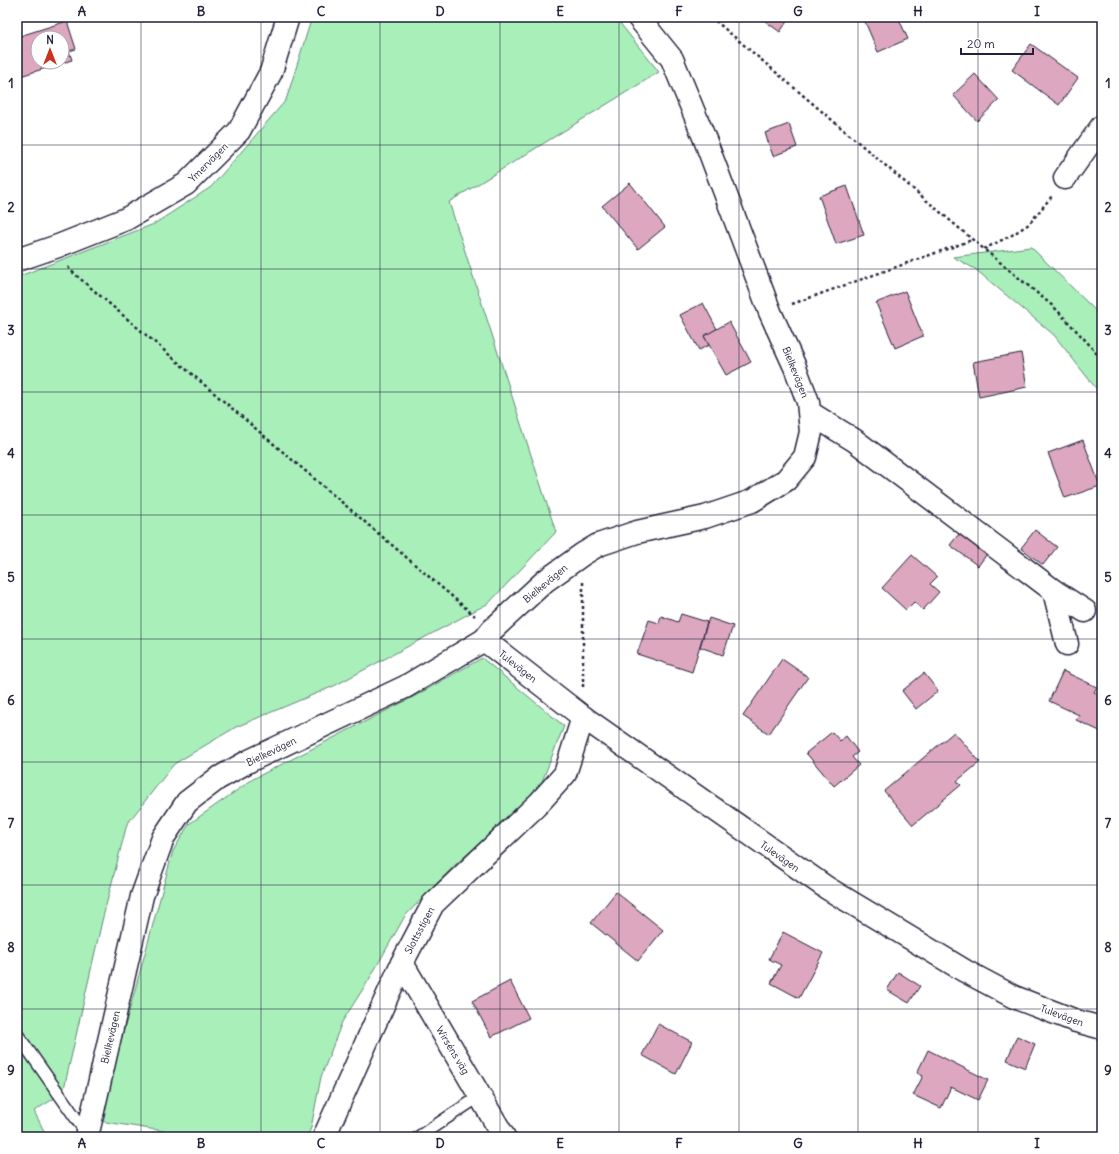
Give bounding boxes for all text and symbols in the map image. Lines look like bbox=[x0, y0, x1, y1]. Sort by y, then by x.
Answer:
text: A bbox=[78, 3, 87, 20]
text: B bbox=[197, 3, 206, 20]
text: C bbox=[317, 3, 326, 20]
text: D bbox=[435, 3, 445, 20]
text: E bbox=[556, 3, 564, 20]
text: F bbox=[675, 3, 683, 20]
text: G bbox=[793, 3, 803, 20]
text: H bbox=[913, 3, 923, 20]
text: I bbox=[1034, 3, 1040, 20]
north arrow bbox=[30, 30, 70, 70]
scale bar bbox=[961, 30, 1033, 56]
text: N bbox=[46, 33, 54, 47]
text: 20 m bbox=[967, 36, 995, 51]
text: 1 bbox=[8, 75, 14, 92]
text: 1 bbox=[1105, 75, 1111, 92]
street label: Ymervägen bbox=[186, 140, 231, 185]
text: 2 bbox=[7, 199, 15, 216]
text: 2 bbox=[1104, 199, 1112, 216]
text: 3 bbox=[7, 322, 15, 339]
text: 3 bbox=[1104, 322, 1112, 339]
street label: Bielkevägen bbox=[779, 345, 812, 400]
text: 4 bbox=[7, 445, 15, 462]
text: 4 bbox=[1104, 445, 1112, 462]
street label: Bielkevägen bbox=[520, 561, 570, 606]
text: 5 bbox=[7, 569, 15, 586]
text: 5 bbox=[1104, 569, 1112, 586]
street label: Tulevägen bbox=[496, 647, 540, 686]
text: 6 bbox=[7, 692, 15, 709]
text: 6 bbox=[1104, 692, 1112, 709]
street label: Bielkevägen bbox=[244, 734, 299, 769]
text: 7 bbox=[8, 815, 15, 832]
text: 7 bbox=[1105, 815, 1112, 832]
street label: Tulevägen bbox=[757, 838, 802, 875]
street label: Slottsstigen bbox=[402, 904, 437, 956]
text: 8 bbox=[7, 939, 15, 956]
text: 8 bbox=[1104, 939, 1112, 956]
street label: Tulevägen bbox=[1038, 1002, 1085, 1029]
street label: Bielkevägen bbox=[98, 1009, 123, 1065]
street label: Wirséns väg bbox=[433, 1024, 472, 1077]
text: 9 bbox=[7, 1062, 15, 1079]
text: 9 bbox=[1104, 1062, 1112, 1079]
text: A bbox=[78, 1135, 87, 1152]
text: B bbox=[197, 1135, 206, 1152]
text: C bbox=[317, 1135, 326, 1152]
text: D bbox=[435, 1135, 445, 1152]
text: E bbox=[556, 1135, 564, 1152]
text: F bbox=[675, 1135, 683, 1152]
text: G bbox=[793, 1135, 803, 1152]
text: H bbox=[913, 1135, 923, 1152]
text: I bbox=[1034, 1135, 1040, 1152]

